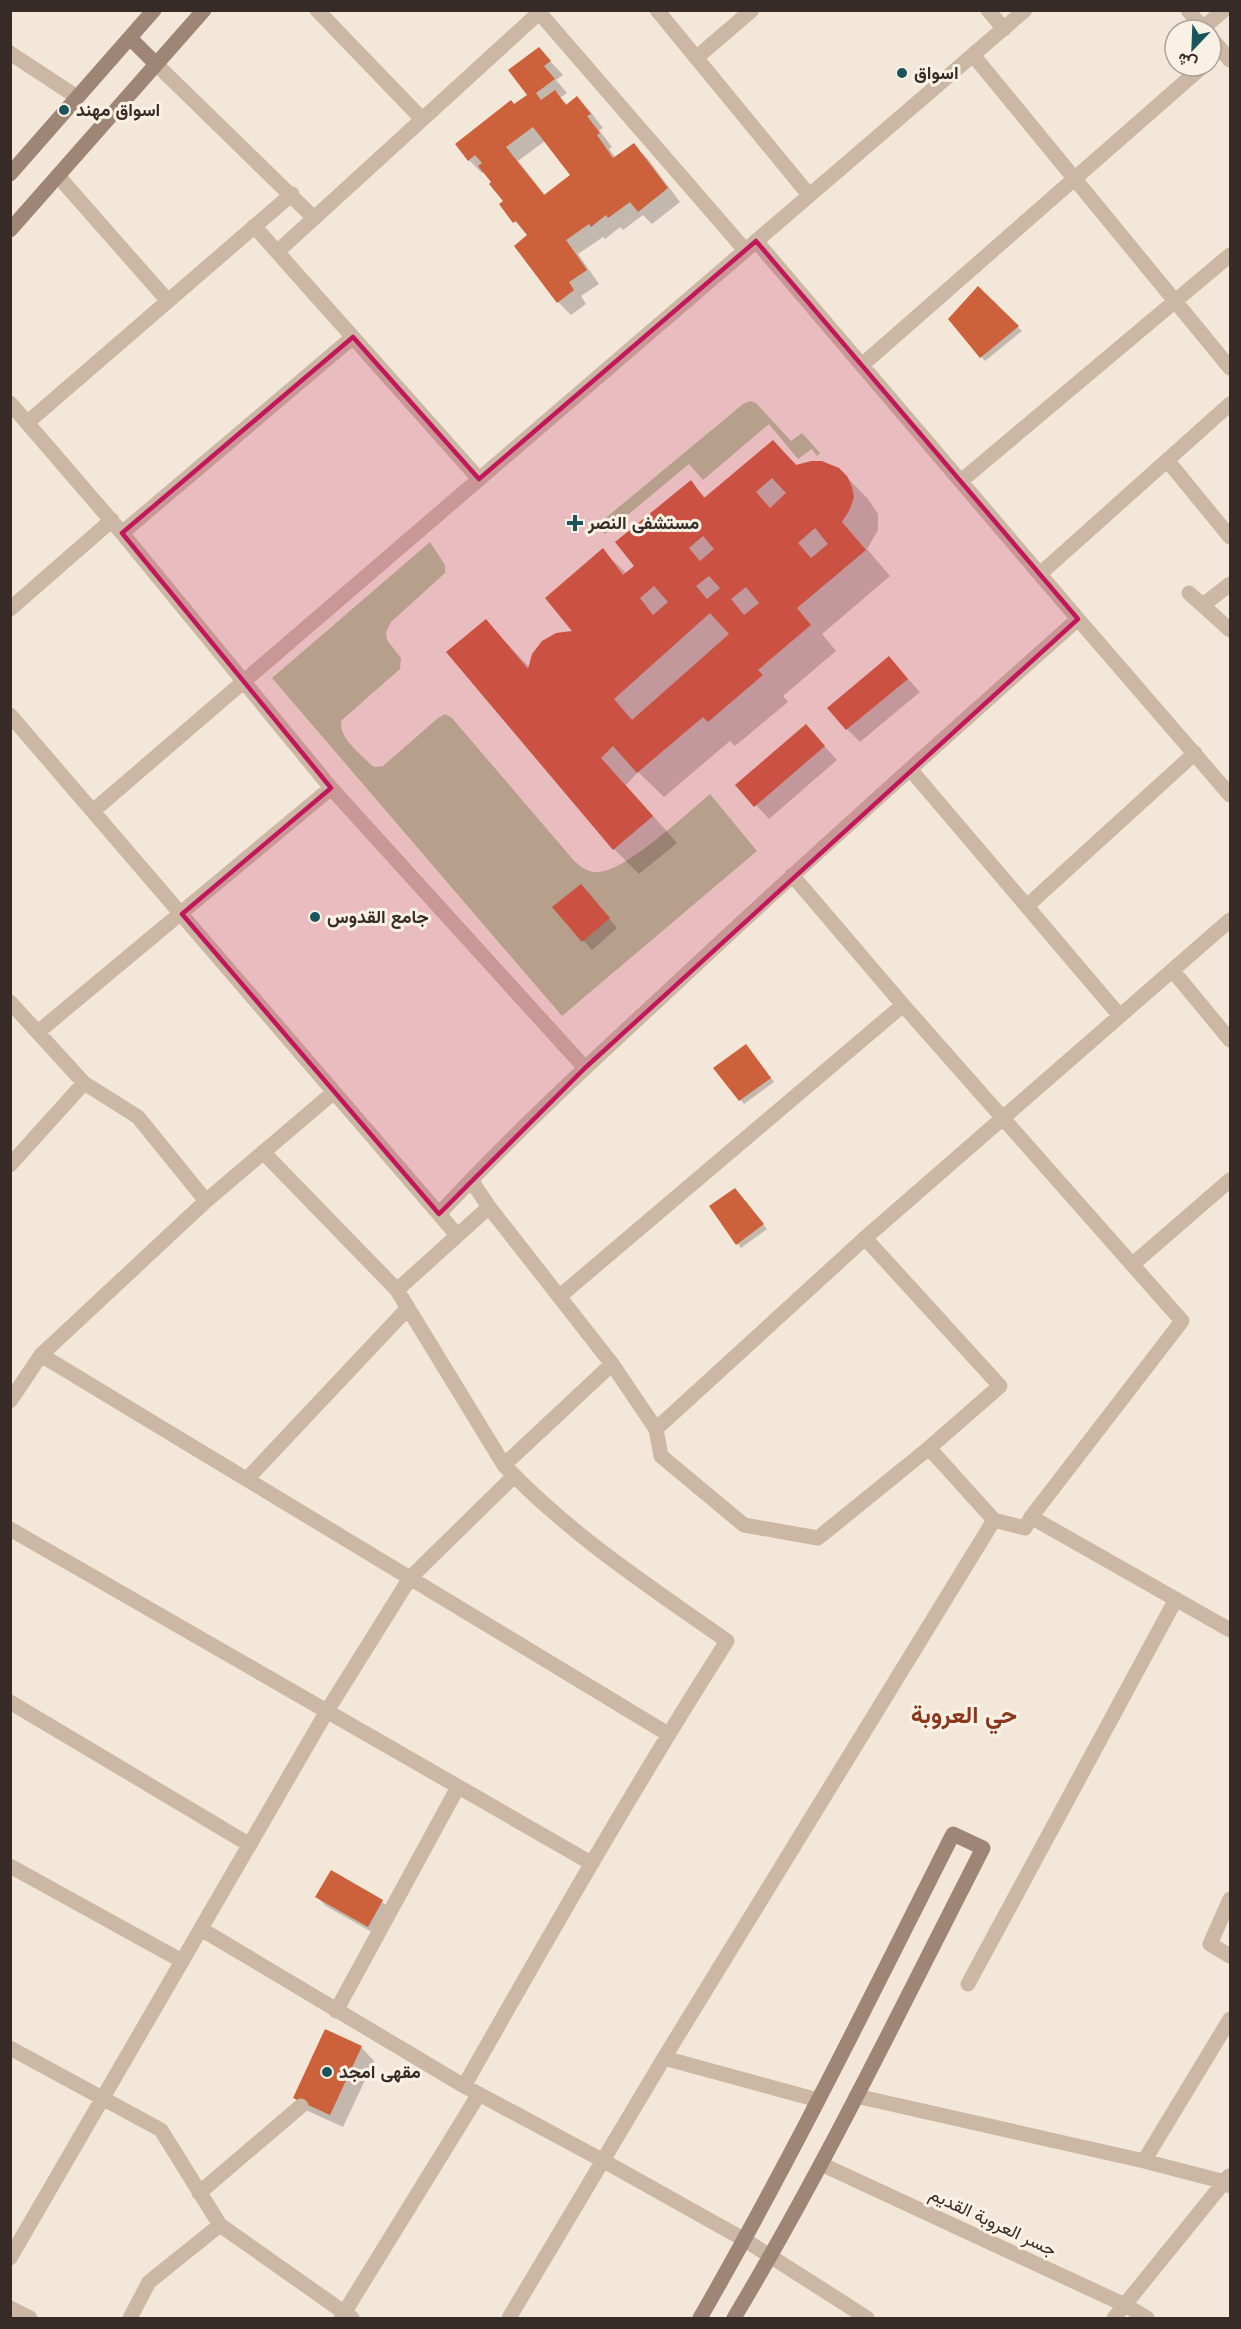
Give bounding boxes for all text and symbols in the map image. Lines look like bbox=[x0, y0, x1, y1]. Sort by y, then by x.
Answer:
north arrow bbox=[1163, 18, 1223, 78]
text: ش bbox=[1175, 49, 1200, 73]
place label: اسواق bbox=[914, 63, 959, 84]
marker: اسواق bbox=[895, 66, 909, 80]
place label: اسواق مهند bbox=[76, 100, 160, 121]
marker: اسواق مهند bbox=[57, 103, 71, 117]
place label: مستشفى النصر bbox=[587, 513, 699, 534]
marker: مستشفى النصر bbox=[566, 514, 584, 532]
place label: جامع القدوس bbox=[327, 907, 429, 929]
marker: جامع القدوس bbox=[308, 910, 322, 924]
district label: حي العروبة bbox=[911, 1701, 1017, 1735]
place label: مقهى امجد bbox=[339, 2062, 421, 2083]
marker: مقهى امجد bbox=[320, 2065, 334, 2079]
street label: جسر العروبة القديم bbox=[925, 2184, 1060, 2262]

